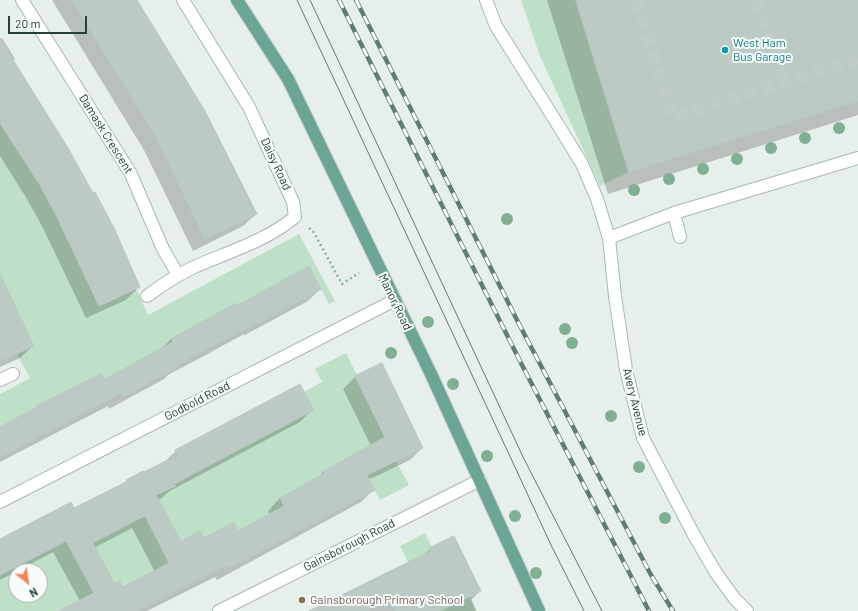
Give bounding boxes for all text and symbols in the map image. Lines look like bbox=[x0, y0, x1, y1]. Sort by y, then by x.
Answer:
scale bar bbox=[10, 8, 89, 34]
text: 20 m bbox=[15, 16, 41, 30]
place label: West Ham Bus Garage bbox=[733, 36, 792, 64]
marker: West Ham Bus Garage bbox=[720, 45, 730, 55]
street label: Damask Crescent bbox=[76, 92, 136, 176]
street label: Daisy Road bbox=[258, 135, 294, 193]
street label: Manor Road bbox=[375, 271, 415, 333]
street label: Avery Avenue bbox=[620, 366, 650, 438]
street label: Godbold Road bbox=[162, 378, 232, 424]
street label: Gainsborough Road bbox=[301, 516, 397, 574]
north arrow bbox=[8, 563, 48, 603]
text: N bbox=[27, 585, 40, 600]
place label: Gainsborough Primary School bbox=[310, 593, 463, 607]
marker: Gainsborough Primary School bbox=[297, 595, 307, 605]

